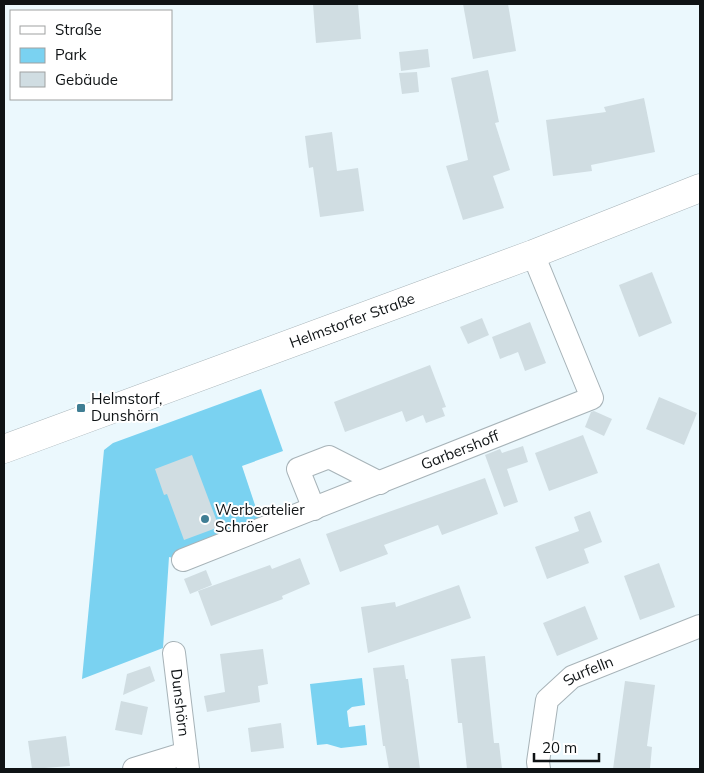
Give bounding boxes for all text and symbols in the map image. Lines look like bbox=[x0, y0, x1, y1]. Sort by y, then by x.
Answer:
legend bbox=[10, 10, 172, 100]
text: Straße bbox=[55, 20, 102, 39]
text: Park bbox=[55, 45, 87, 64]
text: Gebäude bbox=[55, 70, 118, 89]
street label: Helmstorfer Straße bbox=[286, 288, 417, 352]
place label: Helmstorf, Dunshörn bbox=[91, 389, 163, 425]
marker: Helmstorf, Dunshörn bbox=[75, 402, 87, 414]
street label: Garbershoff bbox=[418, 425, 503, 474]
place label: Werbeatelier Schröer bbox=[215, 500, 305, 536]
marker: Werbeatelier Schröer bbox=[199, 513, 211, 525]
street label: Surfelln bbox=[559, 652, 616, 690]
street label: Dunshörn bbox=[167, 668, 194, 737]
scale bar bbox=[534, 730, 599, 762]
text: 20 m bbox=[542, 738, 577, 757]

